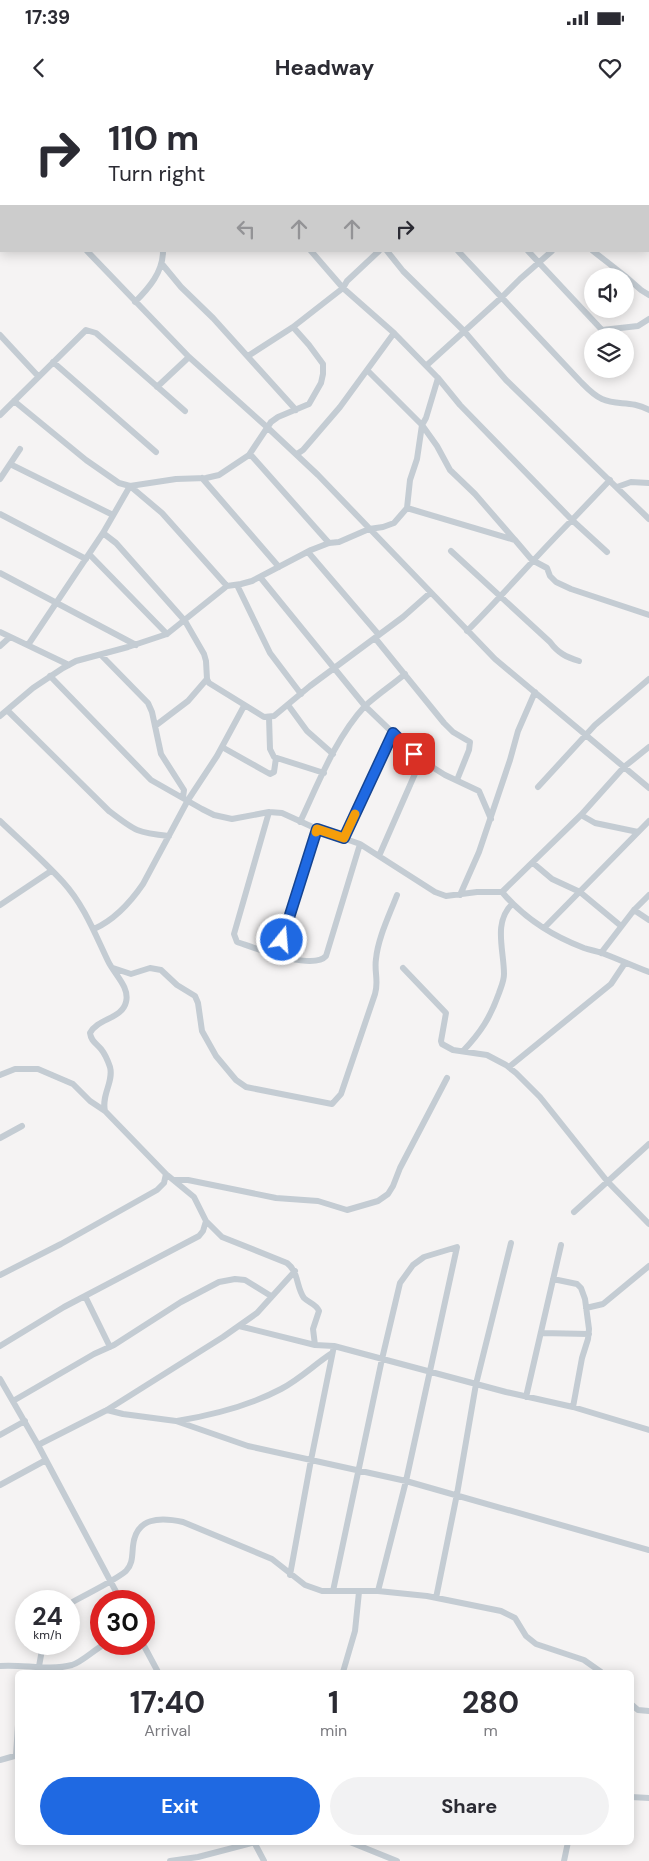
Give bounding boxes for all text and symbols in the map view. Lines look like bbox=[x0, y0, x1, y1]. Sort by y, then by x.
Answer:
text: 17:39 bbox=[25, 5, 70, 30]
text: Headway bbox=[275, 53, 374, 82]
icon: back bbox=[25, 54, 53, 82]
icon: heart bbox=[596, 54, 624, 82]
text: 110 m bbox=[108, 115, 199, 161]
icon: right bbox=[25, 120, 90, 185]
text: Turn right bbox=[108, 159, 205, 188]
icon: left bbox=[232, 215, 260, 243]
icon: ahead bbox=[285, 215, 313, 243]
icon: ahead bbox=[338, 215, 366, 243]
icon: right bbox=[391, 215, 419, 243]
map controls bbox=[584, 268, 634, 378]
button: sound bbox=[584, 268, 634, 318]
button: layers bbox=[584, 328, 634, 378]
pin bbox=[393, 733, 435, 775]
icon: arrive bbox=[400, 740, 428, 768]
position arrow bbox=[255, 913, 307, 965]
speed limit sign: 30 bbox=[90, 1590, 155, 1655]
text: 24 bbox=[32, 1600, 63, 1633]
text: km/h bbox=[33, 1627, 62, 1643]
text: 17:40 bbox=[130, 1683, 205, 1722]
text: 1 bbox=[328, 1683, 339, 1722]
text: 280 bbox=[462, 1683, 519, 1722]
text: Arrival bbox=[144, 1720, 191, 1741]
text: min bbox=[320, 1720, 347, 1741]
text: m bbox=[483, 1720, 498, 1741]
button: Exit bbox=[40, 1777, 320, 1835]
button: Share bbox=[330, 1777, 609, 1835]

